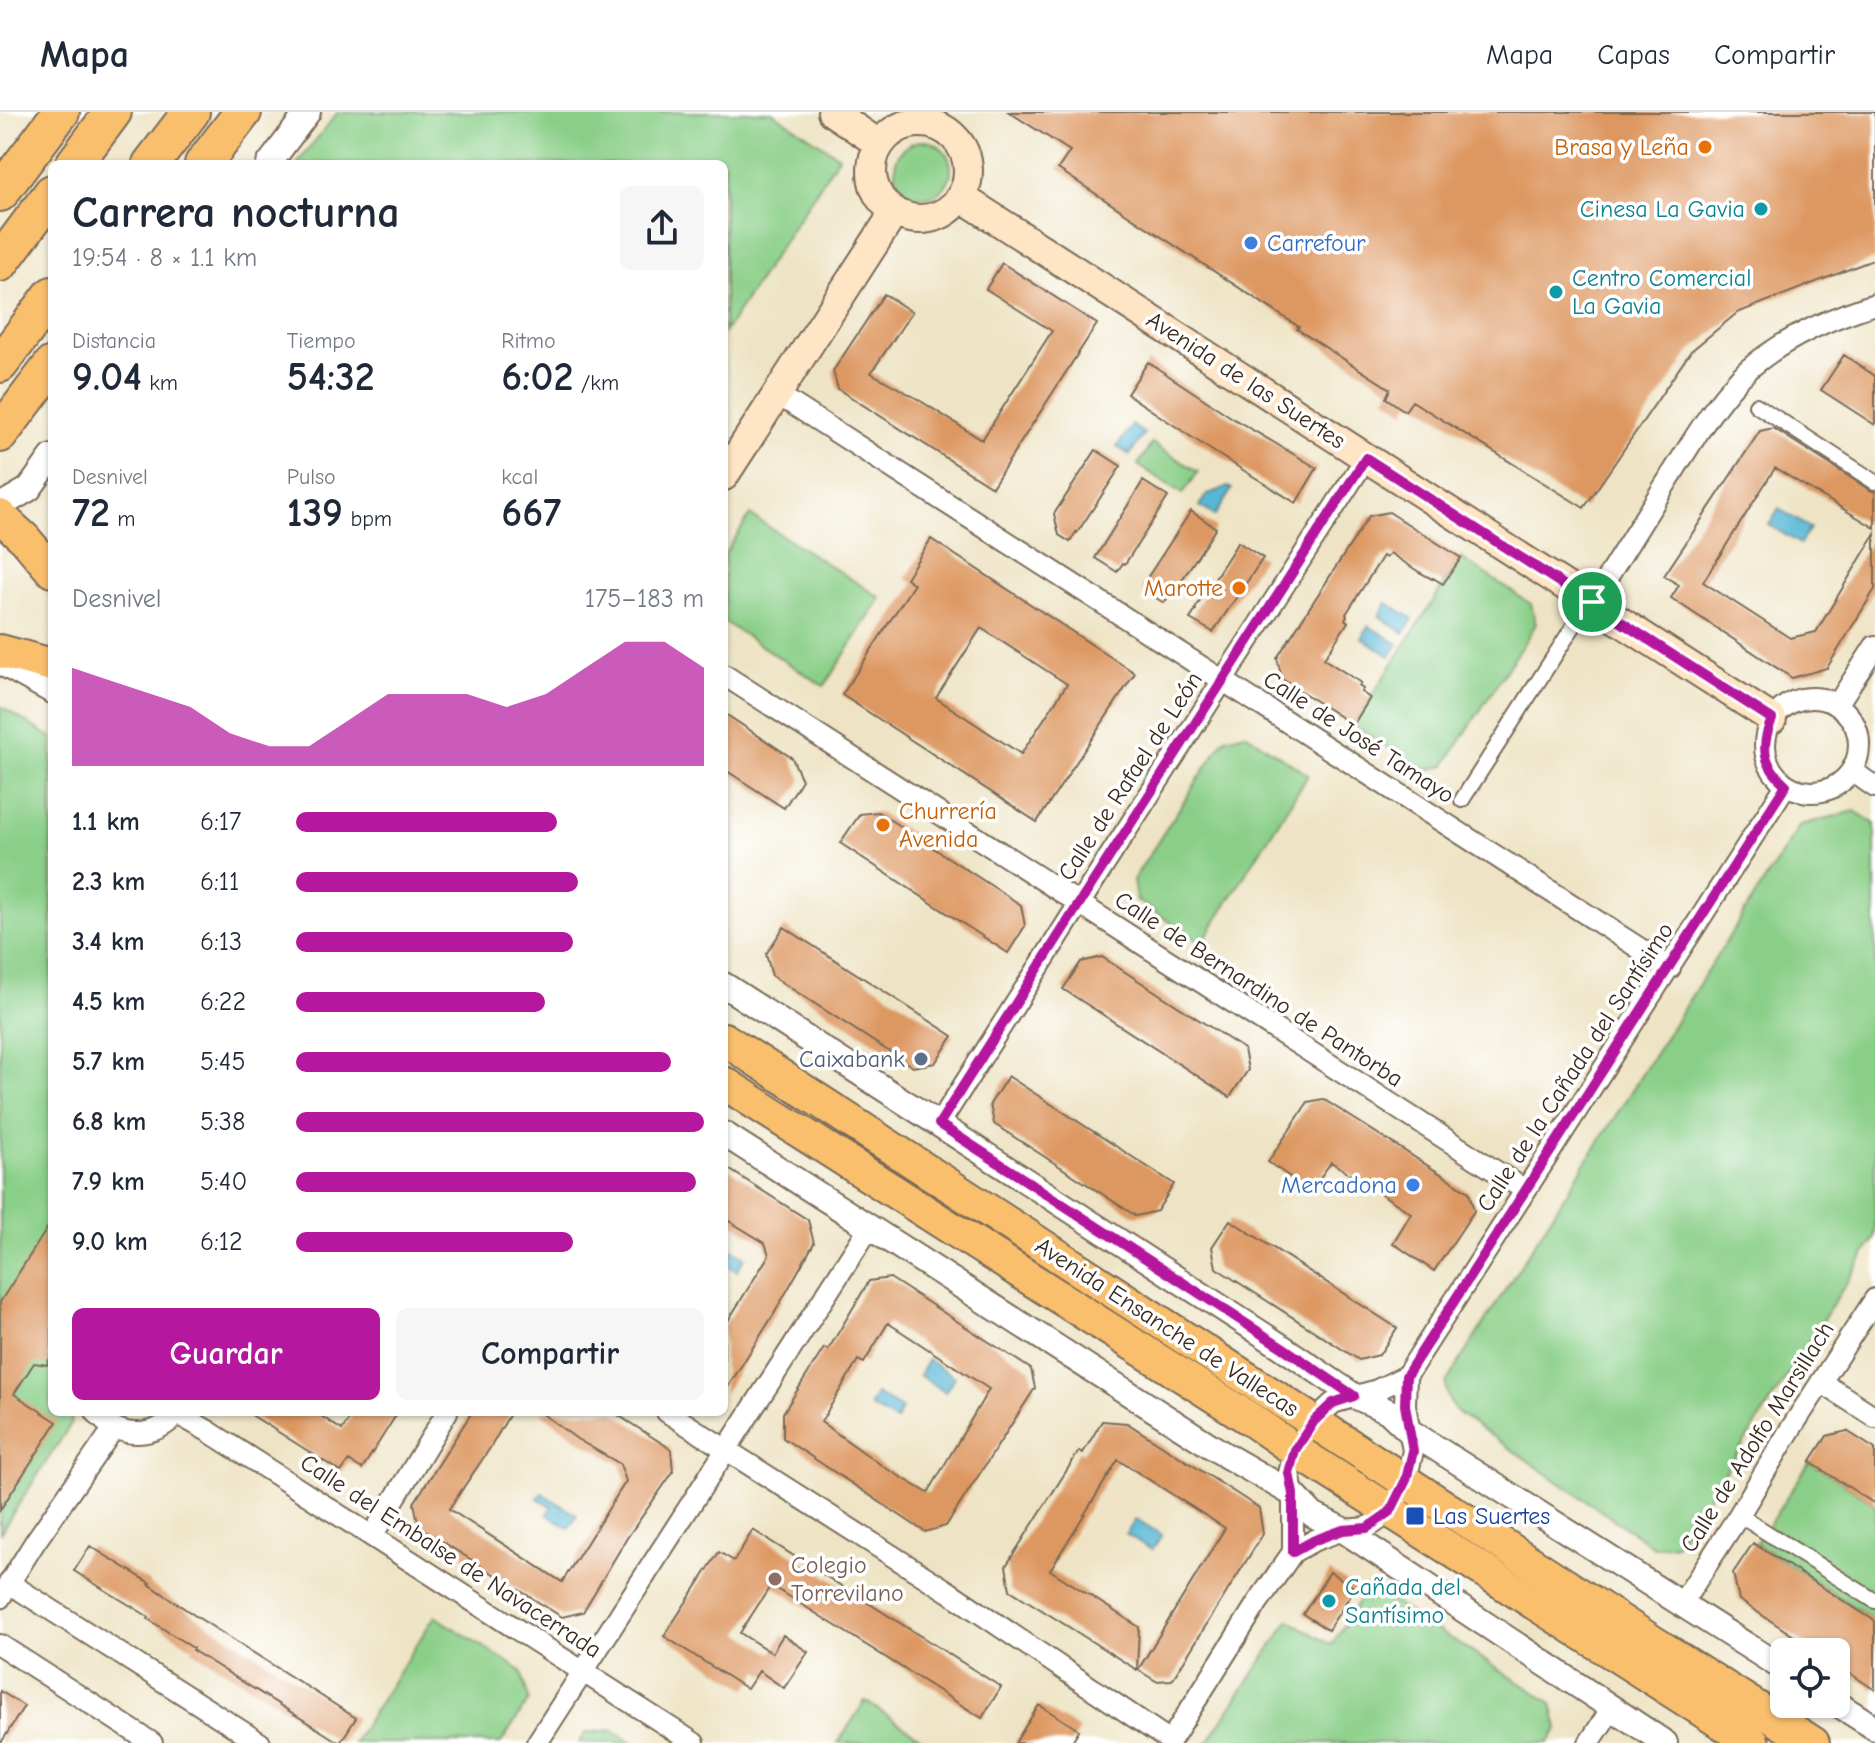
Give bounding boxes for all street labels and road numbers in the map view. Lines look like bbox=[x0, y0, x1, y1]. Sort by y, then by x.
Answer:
street label: Avenida de las Suertes bbox=[1142, 305, 1351, 455]
street label: Calle de José Tamayo bbox=[1258, 665, 1460, 809]
street label: Calle de Rafael de León bbox=[1052, 666, 1208, 886]
street label: Calle de Bernardino de Pantorba bbox=[1110, 885, 1408, 1093]
street label: Calle de la Cañada del Santísimo bbox=[1471, 917, 1679, 1217]
street label: Avenida Ensanche de Vallecas bbox=[1030, 1231, 1304, 1423]
street label: Calle de Adolfo Marsillach bbox=[1674, 1316, 1840, 1558]
street label: Calle del Embalse de Navacerrada bbox=[295, 1448, 607, 1664]

